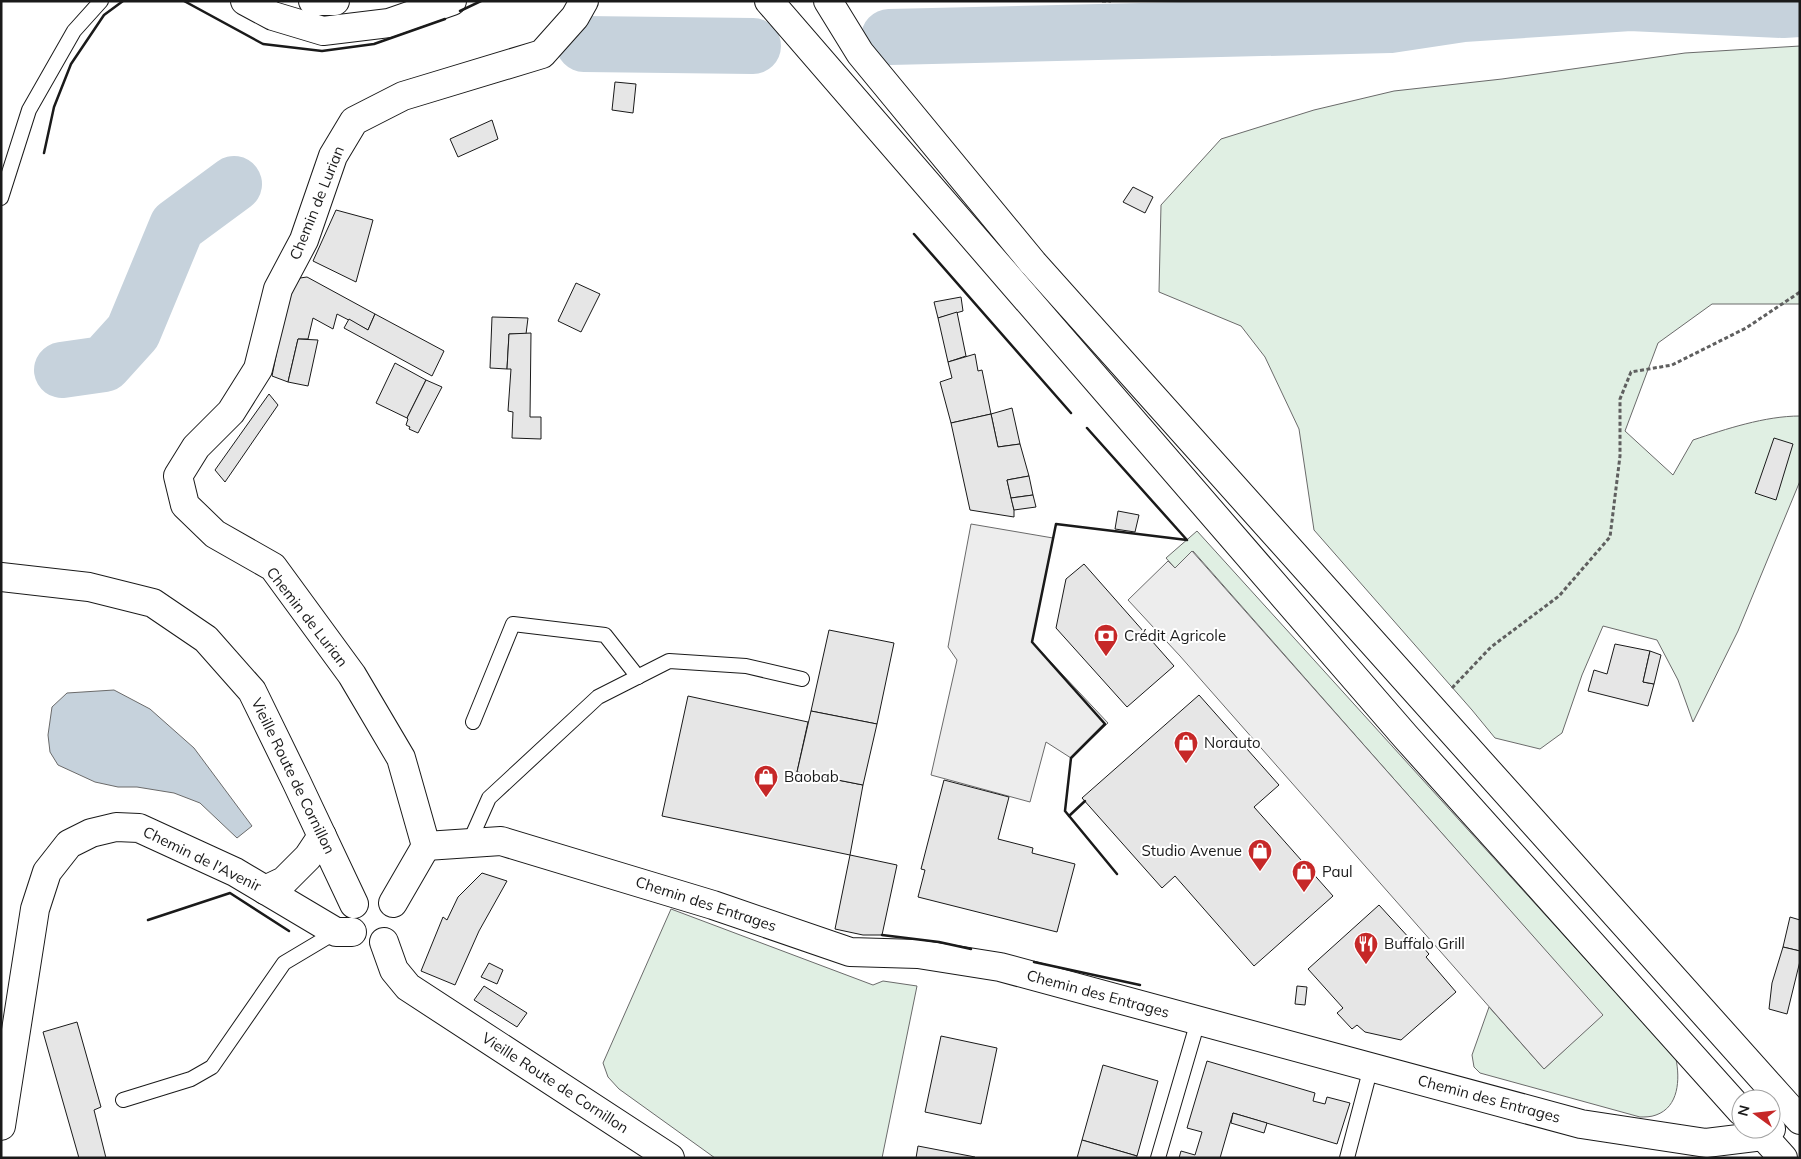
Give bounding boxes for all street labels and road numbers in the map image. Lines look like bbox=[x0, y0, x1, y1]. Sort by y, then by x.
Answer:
street label: Chemin de Lurian bbox=[285, 143, 348, 263]
street label: Chemin de Lurian bbox=[263, 563, 352, 670]
street label: Vieille Route de Cornillon bbox=[247, 695, 340, 857]
street label: Chemin de l'Avenir bbox=[140, 822, 265, 896]
street label: Chemin des Entrages bbox=[633, 872, 779, 935]
street label: Chemin des Entrages bbox=[1025, 965, 1172, 1022]
street label: Vieille Route de Cornillon bbox=[478, 1028, 632, 1137]
street label: Chemin des Entrages bbox=[1416, 1070, 1563, 1127]

